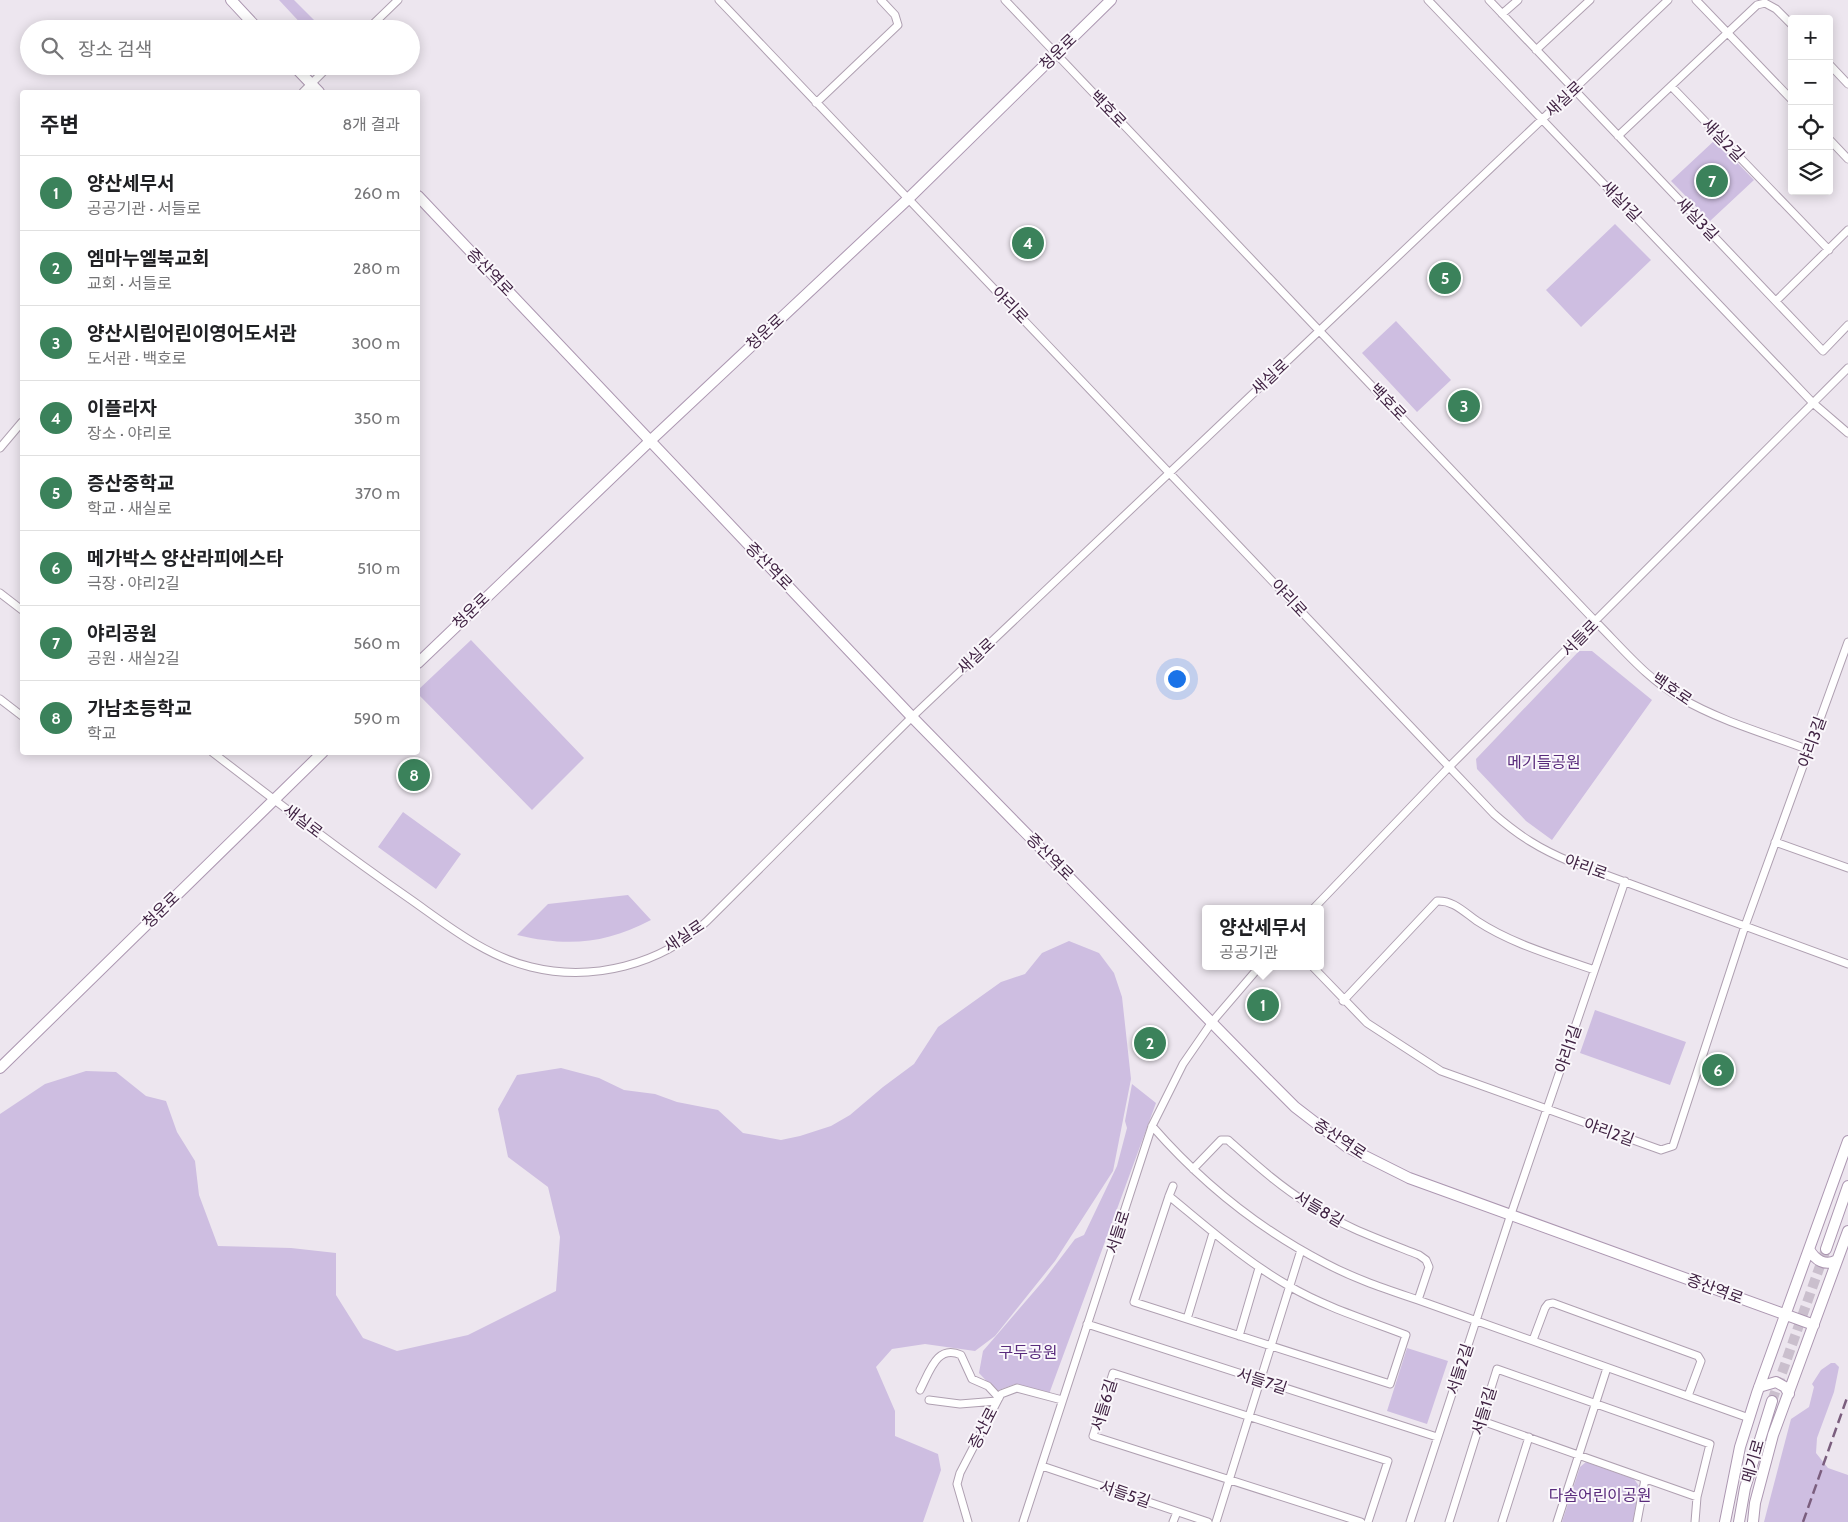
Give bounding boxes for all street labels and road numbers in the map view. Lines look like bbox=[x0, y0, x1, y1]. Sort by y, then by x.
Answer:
street label: 청운로 bbox=[1036, 30, 1081, 74]
street label: 새실로 bbox=[1541, 77, 1587, 121]
street label: 백호로 bbox=[1086, 87, 1130, 132]
street label: 새실2길 bbox=[1698, 115, 1748, 165]
street label: 새실1길 bbox=[1597, 177, 1645, 225]
street label: 새실3길 bbox=[1672, 193, 1722, 245]
street label: 증산역로 bbox=[463, 244, 517, 300]
street label: 야리로 bbox=[988, 283, 1032, 328]
street label: 청운로 bbox=[742, 310, 788, 354]
street label: 새실로 bbox=[1247, 355, 1293, 399]
street label: 백호로 bbox=[1366, 380, 1410, 425]
street label: 증산역로 bbox=[742, 538, 796, 594]
street label: 야리로 bbox=[1267, 575, 1311, 621]
street label: 청운로 bbox=[449, 589, 494, 633]
street label: 서들로 bbox=[1558, 615, 1603, 660]
street label: 새실로 bbox=[953, 634, 999, 678]
street label: 백호로 bbox=[1648, 669, 1696, 709]
street label: 야리3길 bbox=[1794, 714, 1830, 770]
street label: 새실로 bbox=[280, 800, 327, 842]
street label: 증산역로 bbox=[1022, 829, 1078, 885]
street label: 야리로 bbox=[1562, 851, 1610, 884]
street label: 청운로 bbox=[139, 888, 184, 932]
street label: 새실로 bbox=[660, 916, 708, 956]
street label: 야리1길 bbox=[1551, 1023, 1585, 1075]
street label: 야리2길 bbox=[1581, 1114, 1637, 1150]
street label: 증산역로 bbox=[1310, 1115, 1370, 1163]
street label: 서들8길 bbox=[1291, 1187, 1347, 1231]
street label: 서들로 bbox=[1102, 1208, 1134, 1256]
street label: 증산역로 bbox=[1684, 1270, 1746, 1308]
street label: 서들2길 bbox=[1443, 1341, 1477, 1397]
street label: 서들7길 bbox=[1234, 1364, 1290, 1398]
street label: 서들6길 bbox=[1087, 1377, 1121, 1433]
street label: 서들1길 bbox=[1468, 1385, 1500, 1437]
street label: 증산로 bbox=[965, 1404, 1002, 1452]
street label: 메기로 bbox=[1738, 1437, 1768, 1485]
street label: 서들5길 bbox=[1097, 1476, 1153, 1512]

